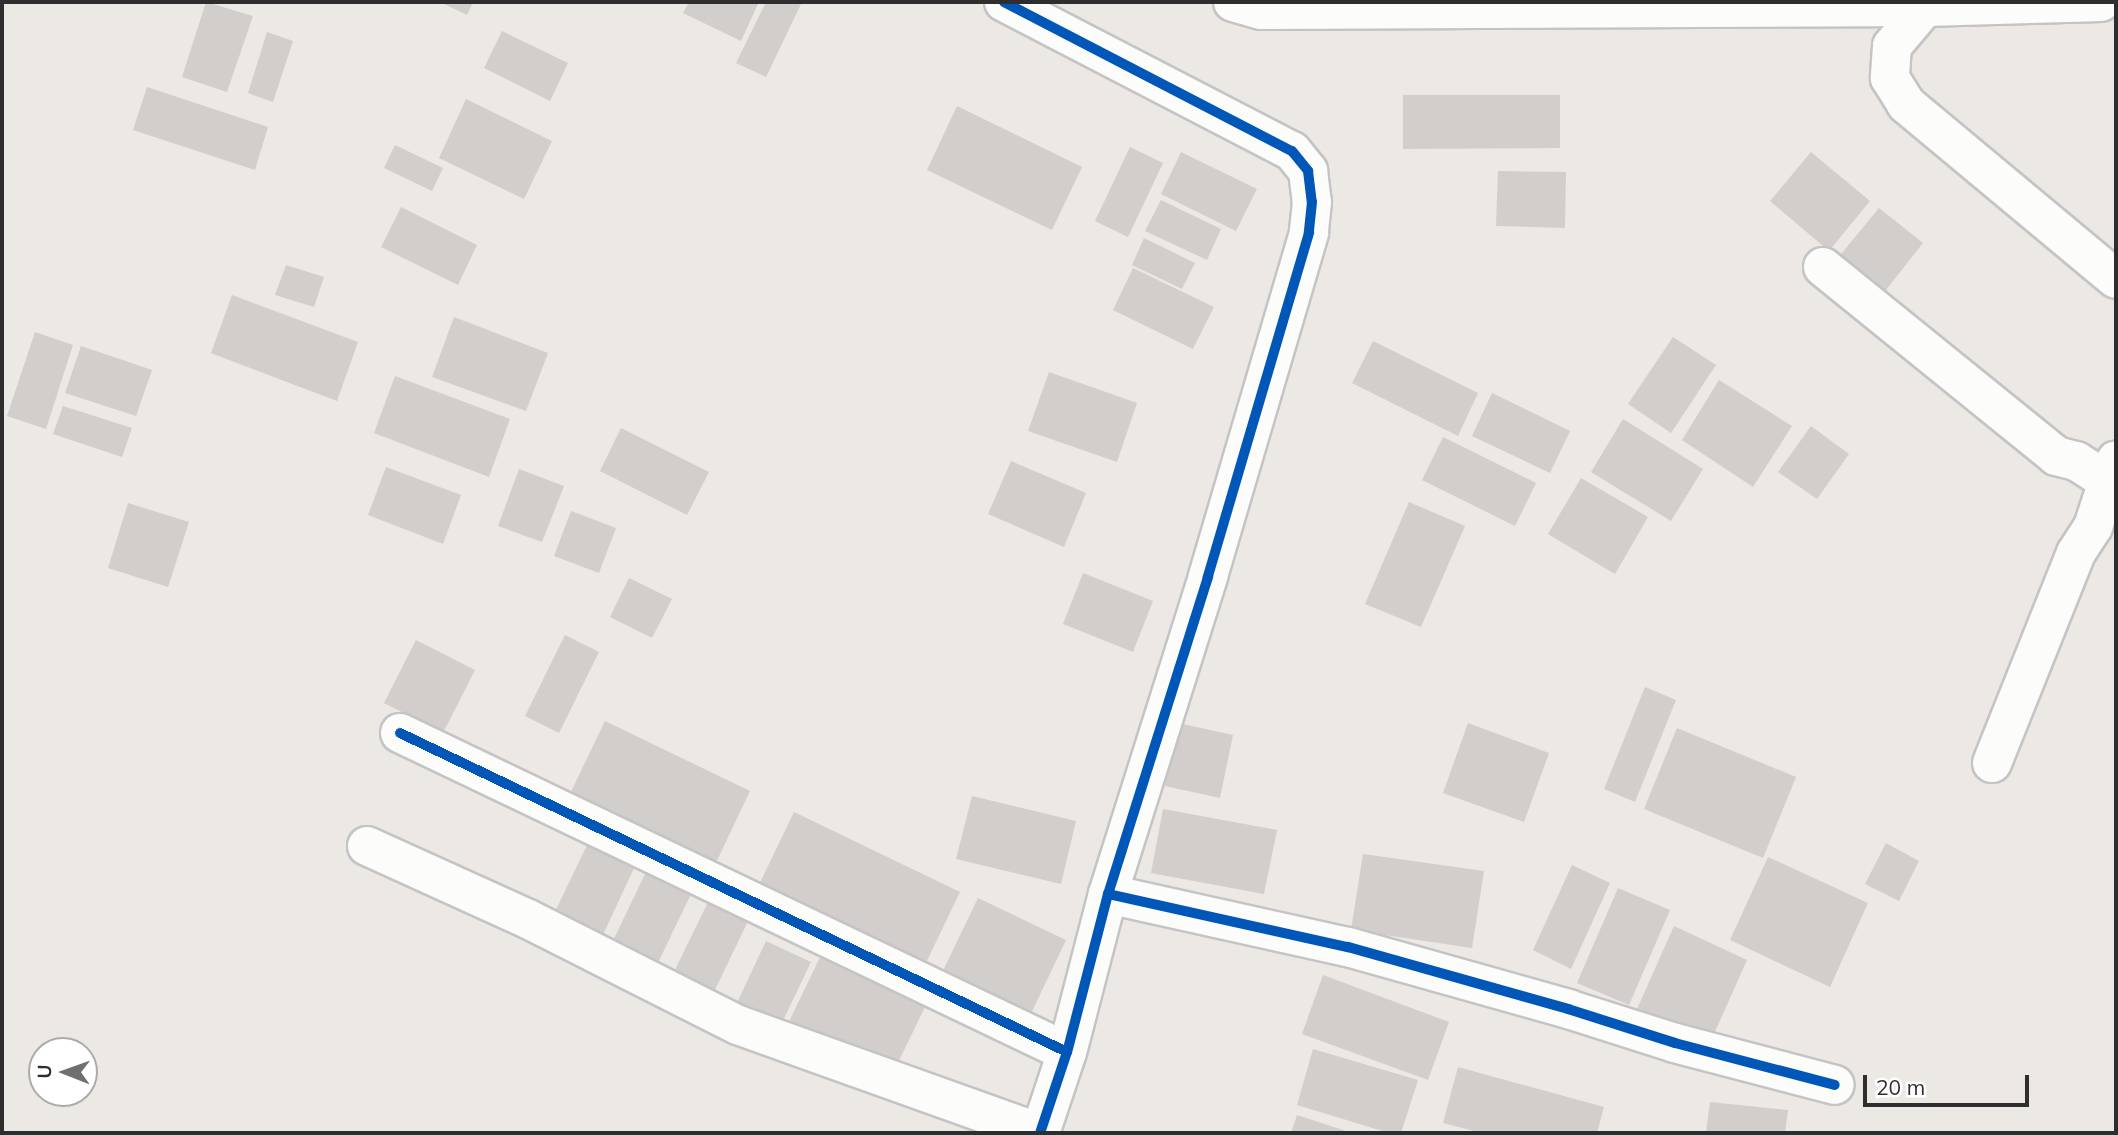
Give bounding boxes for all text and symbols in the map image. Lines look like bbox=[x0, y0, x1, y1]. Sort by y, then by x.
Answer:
north arrow bbox=[28, 1037, 98, 1107]
scale bar bbox=[1866, 1062, 2032, 1106]
text: U bbox=[32, 1064, 56, 1079]
text: 20 m bbox=[1876, 1074, 1925, 1100]

